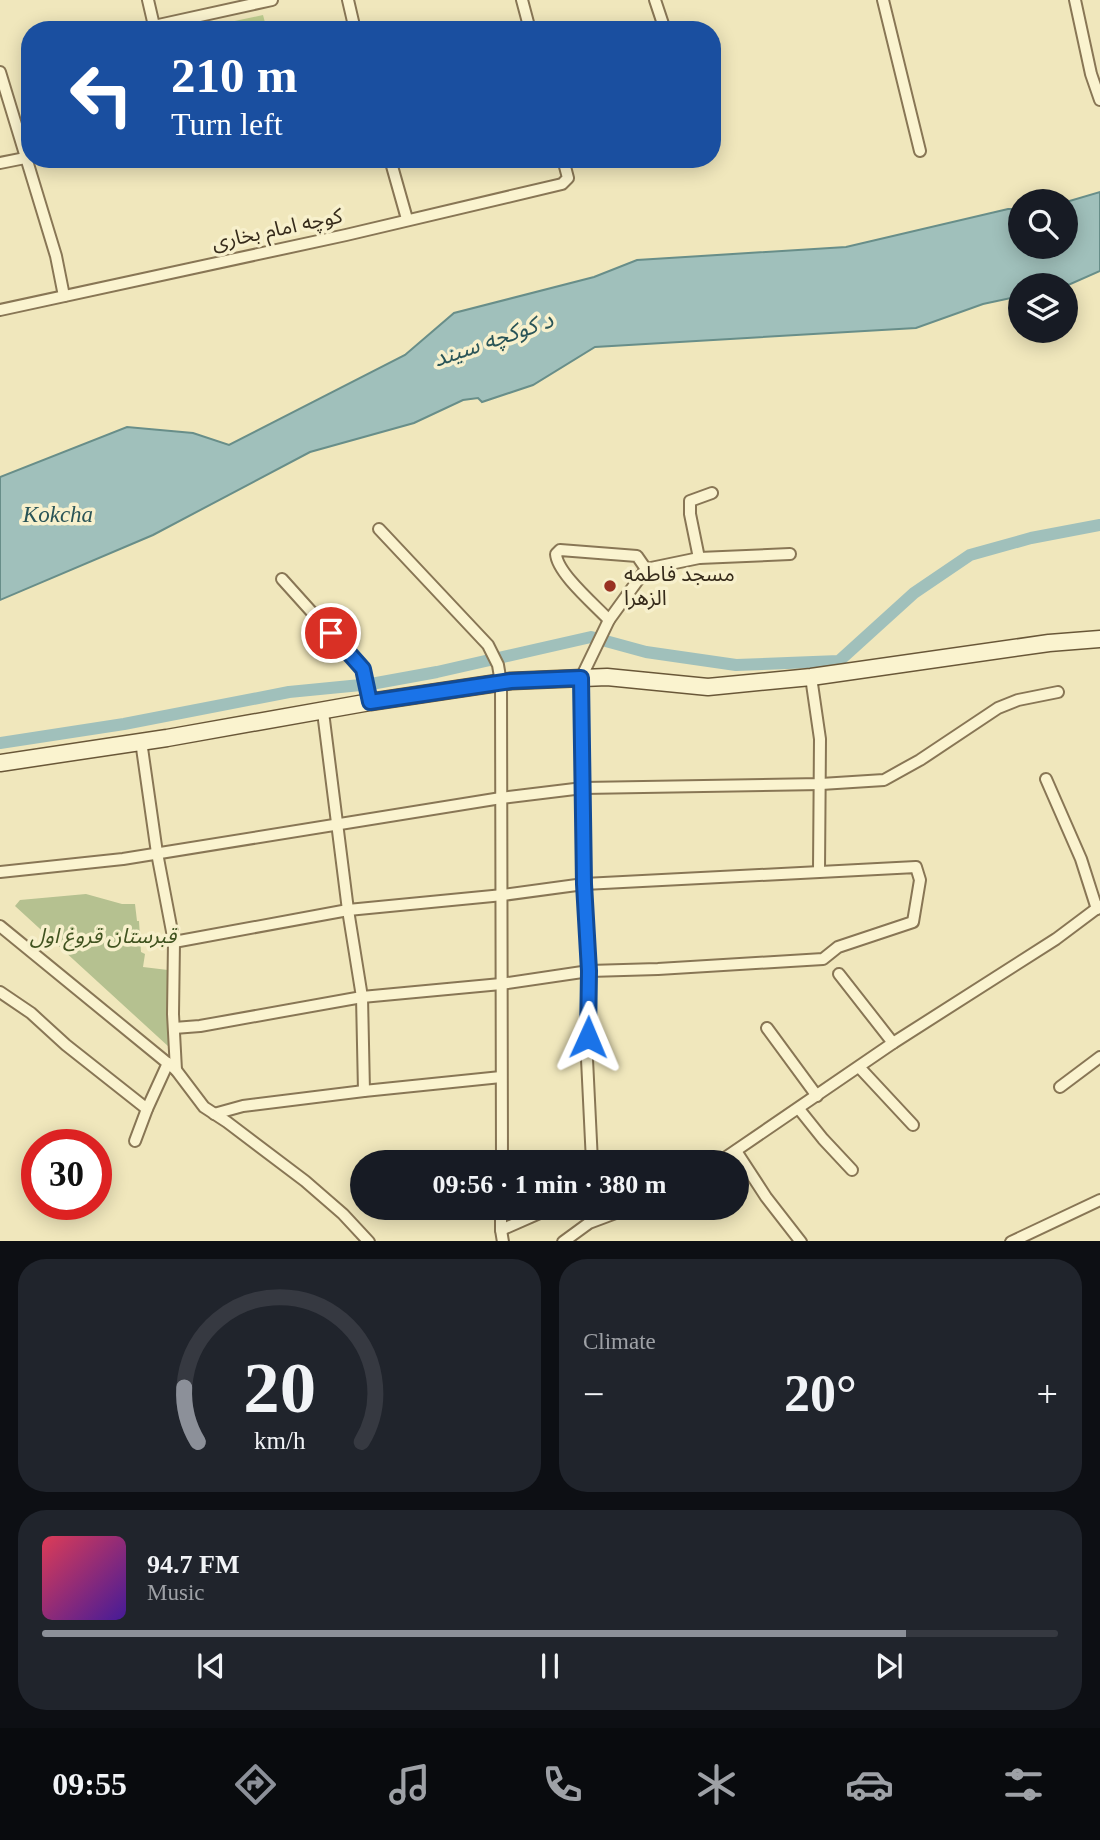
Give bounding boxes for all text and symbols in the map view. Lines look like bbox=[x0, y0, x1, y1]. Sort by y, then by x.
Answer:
text: 210 m bbox=[171, 48, 298, 103]
icon: left bbox=[56, 49, 147, 140]
text: Turn left bbox=[171, 106, 283, 142]
map controls bbox=[1008, 189, 1078, 343]
button: search bbox=[1008, 189, 1078, 259]
street label: کوچه امام بخاری bbox=[210, 203, 346, 258]
button: layers bbox=[1008, 273, 1078, 343]
water label: د کوکچه سیند bbox=[430, 307, 558, 374]
water label: Kokcha bbox=[22, 502, 93, 527]
place label: مسجد فاطمه الزهرا bbox=[624, 562, 735, 610]
marker: مسجد فاطمه الزهرا bbox=[602, 578, 618, 594]
pin bbox=[301, 603, 361, 663]
icon: arrive bbox=[312, 614, 350, 652]
park label: قبرستان قروغ اول bbox=[30, 924, 178, 952]
position arrow bbox=[551, 1000, 625, 1074]
speed limit sign: 30 bbox=[21, 1129, 112, 1220]
text: 09:56 · 1 min · 380 m bbox=[433, 1170, 667, 1199]
text: Climate bbox=[583, 1329, 656, 1354]
text: 20 bbox=[243, 1347, 316, 1428]
text: 20° bbox=[784, 1365, 857, 1422]
text: − bbox=[583, 1373, 604, 1415]
text: + bbox=[1037, 1373, 1058, 1415]
text: km/h bbox=[254, 1426, 306, 1453]
text: 94.7 FM bbox=[147, 1550, 239, 1579]
text: Music bbox=[147, 1580, 205, 1605]
icon: previous bbox=[192, 1647, 230, 1685]
icon: pause bbox=[531, 1647, 569, 1685]
icon: next bbox=[870, 1647, 908, 1685]
icon: directions bbox=[231, 1760, 280, 1809]
icon: music bbox=[385, 1760, 434, 1809]
icon: phone bbox=[538, 1760, 587, 1809]
icon: climate bbox=[692, 1760, 741, 1809]
icon: car bbox=[845, 1760, 894, 1809]
icon: filters bbox=[999, 1760, 1048, 1809]
text: 09:55 bbox=[52, 1766, 127, 1802]

